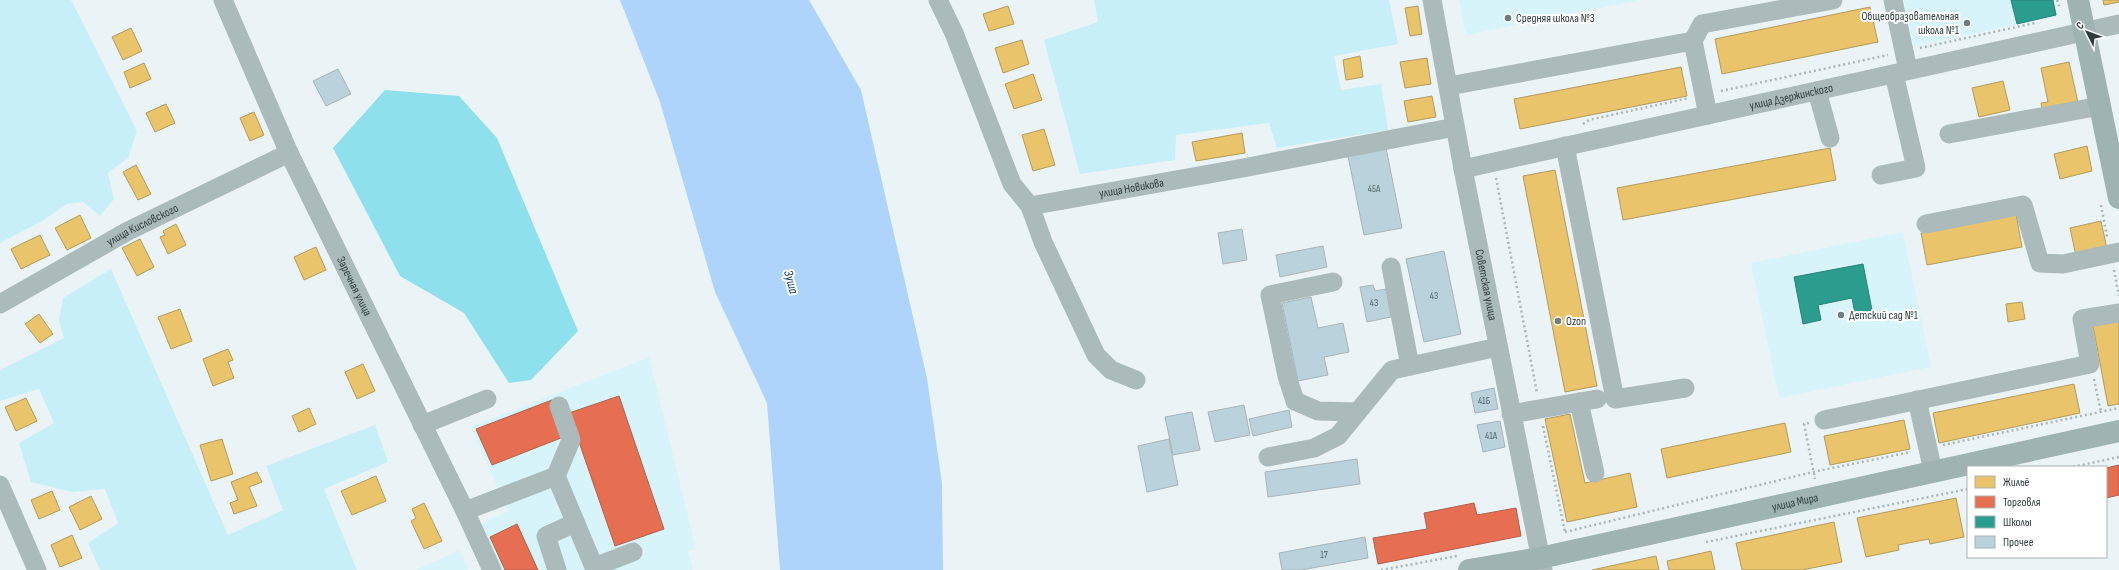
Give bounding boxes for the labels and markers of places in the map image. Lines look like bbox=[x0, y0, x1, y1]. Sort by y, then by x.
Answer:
place label: Общеобразовательная школа №1 bbox=[1861, 9, 1960, 38]
place label: Средняя школа №3 bbox=[1516, 11, 1595, 26]
marker: Средняя школа №3 bbox=[1503, 13, 1513, 23]
marker: Общеобразовательная школа №1 bbox=[1962, 18, 1972, 28]
place label: Детский сад №1 bbox=[1849, 308, 1919, 323]
marker: Детский сад №1 bbox=[1836, 310, 1846, 320]
place label: Ozon bbox=[1566, 314, 1586, 329]
marker: Ozon bbox=[1553, 316, 1563, 326]

